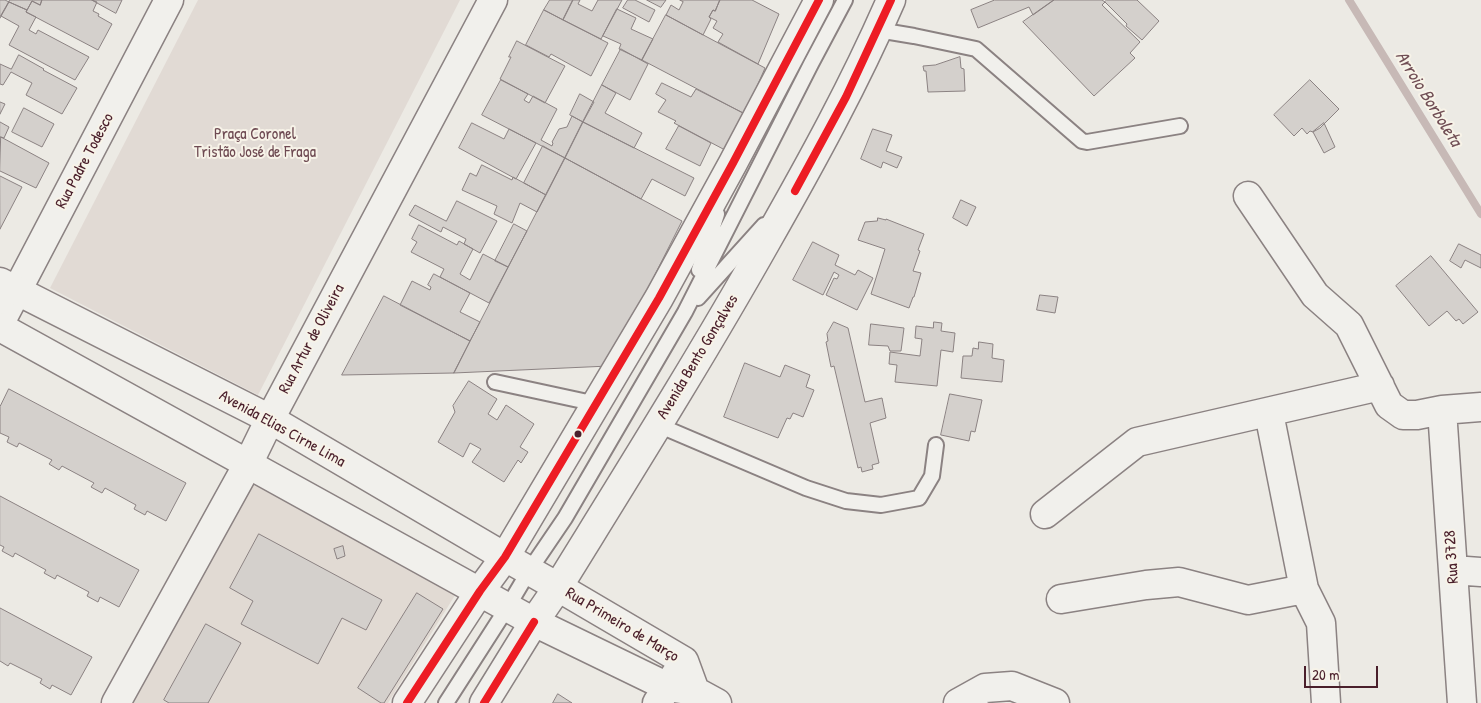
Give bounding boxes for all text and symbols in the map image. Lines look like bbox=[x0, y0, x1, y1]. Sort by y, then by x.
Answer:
water label: Arroio Borboleta bbox=[1390, 47, 1466, 151]
street label: Rua Padre Todesco bbox=[52, 110, 118, 212]
park label: Praça Coronel Tristão José de Fraga bbox=[194, 125, 316, 163]
street label: Rua Artur de Oliveira bbox=[275, 281, 349, 397]
street label: Avenida Bento Gonçalves bbox=[653, 291, 743, 423]
street label: Avenida Elias Cirne Lima bbox=[216, 386, 348, 472]
unlabelled marker bbox=[573, 429, 583, 439]
street label: Rua 3728 bbox=[1441, 530, 1463, 584]
street label: Rua Primeiro de Março bbox=[562, 584, 682, 666]
scale bar bbox=[1306, 656, 1380, 688]
text: 20 m bbox=[1312, 664, 1339, 685]

